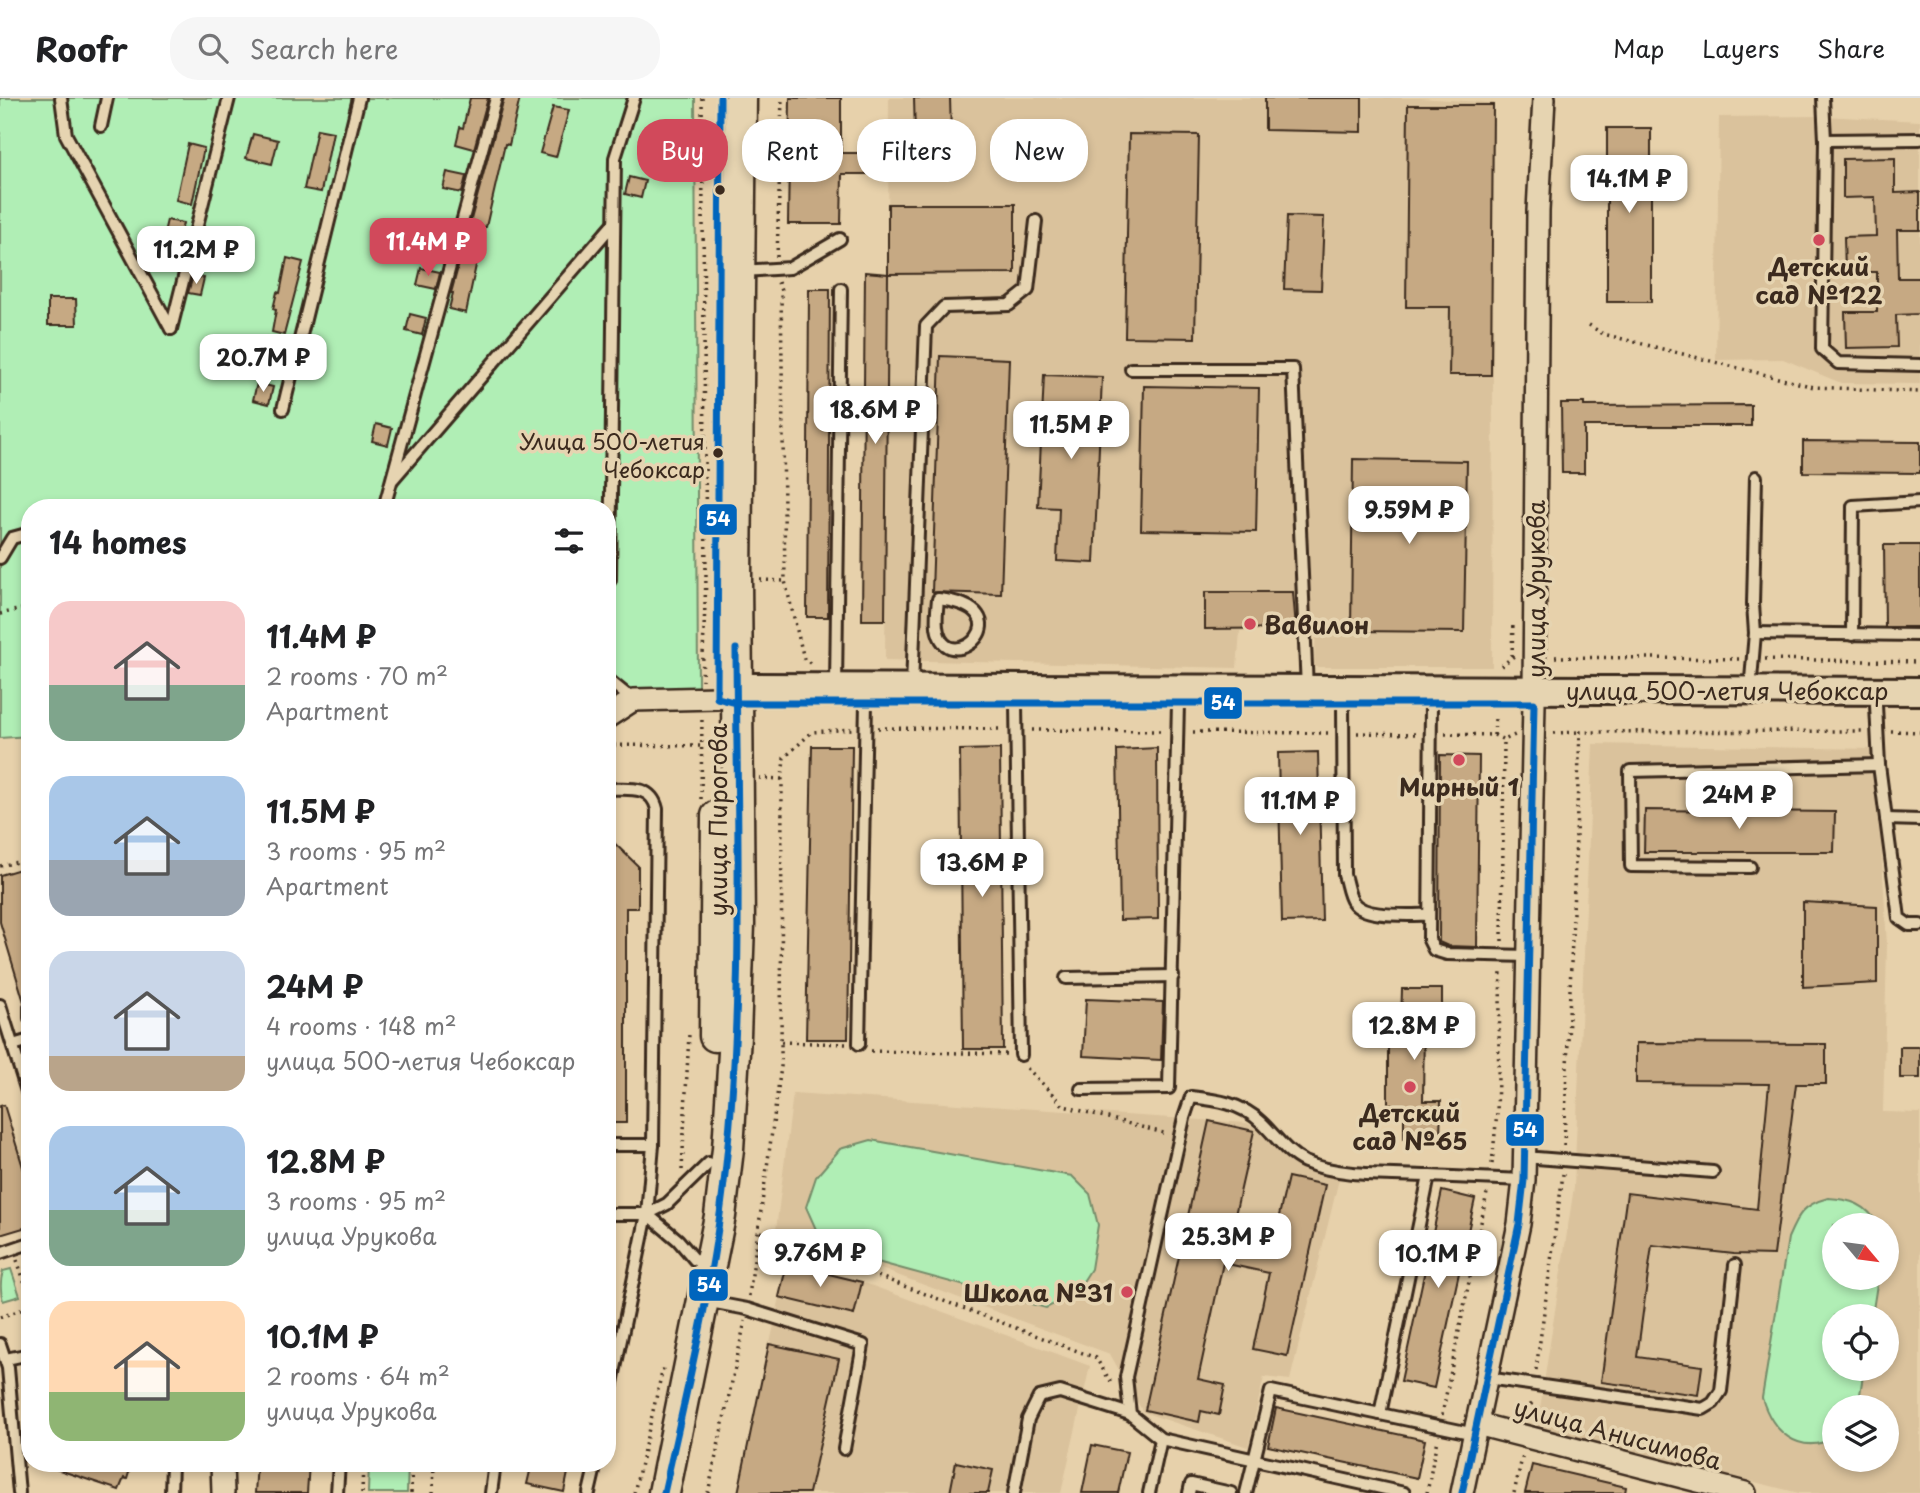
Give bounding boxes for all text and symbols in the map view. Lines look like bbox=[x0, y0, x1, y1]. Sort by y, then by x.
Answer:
search box bbox=[170, 17, 660, 80]
text: Roofr bbox=[35, 23, 128, 73]
icon: search bbox=[194, 29, 232, 67]
text: Search here bbox=[250, 29, 398, 68]
text: Map bbox=[1613, 30, 1664, 66]
text: Layers bbox=[1702, 30, 1779, 66]
text: Share bbox=[1817, 30, 1885, 66]
chip: Buy bbox=[637, 119, 728, 182]
chip: Rent bbox=[742, 119, 843, 182]
chip: Filters bbox=[857, 119, 976, 182]
chip: New bbox=[990, 119, 1088, 182]
pin: 14.1M ₽ bbox=[1564, 156, 1694, 215]
text: 14.1M ₽ bbox=[1586, 160, 1672, 195]
unlabelled marker bbox=[713, 183, 727, 197]
pin: 11.4M ₽ bbox=[363, 218, 493, 278]
text: 11.4M ₽ bbox=[386, 223, 470, 258]
pin: 11.2M ₽ bbox=[131, 226, 261, 286]
text: 11.2M ₽ bbox=[153, 231, 239, 266]
marker: Детский сад №122 bbox=[1811, 232, 1827, 248]
place label: Детский сад №122 bbox=[1755, 248, 1883, 312]
pin: 20.7M ₽ bbox=[198, 334, 328, 394]
text: 20.7M ₽ bbox=[216, 339, 310, 374]
pin: 18.6M ₽ bbox=[810, 386, 940, 446]
text: 18.6M ₽ bbox=[830, 391, 920, 426]
pin: 11.5M ₽ bbox=[1006, 402, 1136, 461]
text: 11.5M ₽ bbox=[1029, 406, 1113, 441]
place label: Улица 500-летия Чебоксар bbox=[519, 424, 705, 485]
marker: Улица 500-летия Чебоксар bbox=[711, 446, 725, 460]
pin: 9.59M ₽ bbox=[1344, 486, 1474, 546]
text: 9.59M ₽ bbox=[1364, 491, 1454, 526]
street label: улица Урукова bbox=[1517, 500, 1553, 678]
line badge: 54 bbox=[698, 503, 738, 536]
text: 54 bbox=[705, 504, 731, 532]
text: 14 homes bbox=[49, 519, 187, 564]
icon: filters bbox=[550, 522, 588, 560]
place label: Вавилон bbox=[1264, 606, 1369, 642]
text: 11.4M ₽ bbox=[266, 613, 376, 658]
marker: Вавилон bbox=[1242, 616, 1258, 632]
icon: home bbox=[105, 629, 189, 713]
text: 2 rooms · 70 m² bbox=[266, 658, 448, 693]
street label: улица 500-летия Чебоксар bbox=[1566, 672, 1888, 708]
line badge: 54 bbox=[1203, 686, 1243, 720]
text: 54 bbox=[1210, 688, 1236, 716]
text: Apartment bbox=[266, 693, 389, 728]
street label: улица Пирогова bbox=[699, 723, 735, 916]
marker: Мирный 1 bbox=[1451, 752, 1467, 768]
place label: Мирный 1 bbox=[1399, 768, 1519, 804]
pin: 24M ₽ bbox=[1690, 772, 1788, 831]
text: 24M ₽ bbox=[1702, 776, 1776, 811]
pin: 11.1M ₽ bbox=[1235, 778, 1365, 837]
text: 11.1M ₽ bbox=[1260, 782, 1340, 817]
text: 11.5M ₽ bbox=[266, 788, 375, 833]
icon: home bbox=[105, 804, 189, 888]
text: 3 rooms · 95 m² bbox=[266, 833, 446, 868]
pin: 13.6M ₽ bbox=[917, 840, 1047, 899]
text: 13.6M ₽ bbox=[936, 844, 1028, 879]
text: Apartment bbox=[266, 868, 389, 903]
text: 24M ₽ bbox=[266, 963, 363, 1008]
icon: home bbox=[105, 979, 189, 1063]
pin: 12.8M ₽ bbox=[1349, 1002, 1479, 1062]
text: 12.8M ₽ bbox=[1368, 1007, 1460, 1042]
text: 4 rooms · 148 m² bbox=[266, 1008, 457, 1043]
text: улица 500-летия Чебоксар bbox=[266, 1043, 575, 1078]
marker: Детский сад №65 bbox=[1402, 1079, 1418, 1095]
place label: Детский сад №65 bbox=[1352, 1094, 1468, 1158]
line badge: 54 bbox=[1505, 1113, 1545, 1147]
text: 54 bbox=[1512, 1115, 1538, 1143]
text: 12.8M ₽ bbox=[266, 1138, 385, 1183]
icon: home bbox=[105, 1154, 189, 1238]
text: 3 rooms · 95 m² bbox=[266, 1183, 446, 1218]
north arrow bbox=[1822, 1213, 1899, 1290]
map controls bbox=[1822, 1213, 1899, 1472]
pin: 25.3M ₽ bbox=[1163, 1214, 1293, 1273]
text: улица Урукова bbox=[266, 1218, 437, 1253]
text: 25.3M ₽ bbox=[1181, 1218, 1275, 1253]
pin: 9.76M ₽ bbox=[755, 1230, 885, 1289]
pin: 10.1M ₽ bbox=[1373, 1230, 1503, 1290]
text: 9.76M ₽ bbox=[774, 1234, 866, 1269]
text: 10.1M ₽ bbox=[1395, 1235, 1481, 1270]
line badge: 54 bbox=[688, 1268, 729, 1302]
text: 54 bbox=[696, 1270, 722, 1298]
place label: Школа №31 bbox=[963, 1274, 1113, 1310]
marker: Школа №31 bbox=[1119, 1284, 1135, 1300]
button: locate bbox=[1822, 1304, 1899, 1381]
text: 10.1M ₽ bbox=[266, 1313, 379, 1358]
icon: home bbox=[105, 1329, 189, 1413]
text: 2 rooms · 64 m² bbox=[266, 1358, 450, 1393]
street label: улица Анисимова bbox=[1510, 1388, 1726, 1478]
text: улица Урукова bbox=[266, 1393, 437, 1428]
button: layers bbox=[1822, 1395, 1899, 1472]

